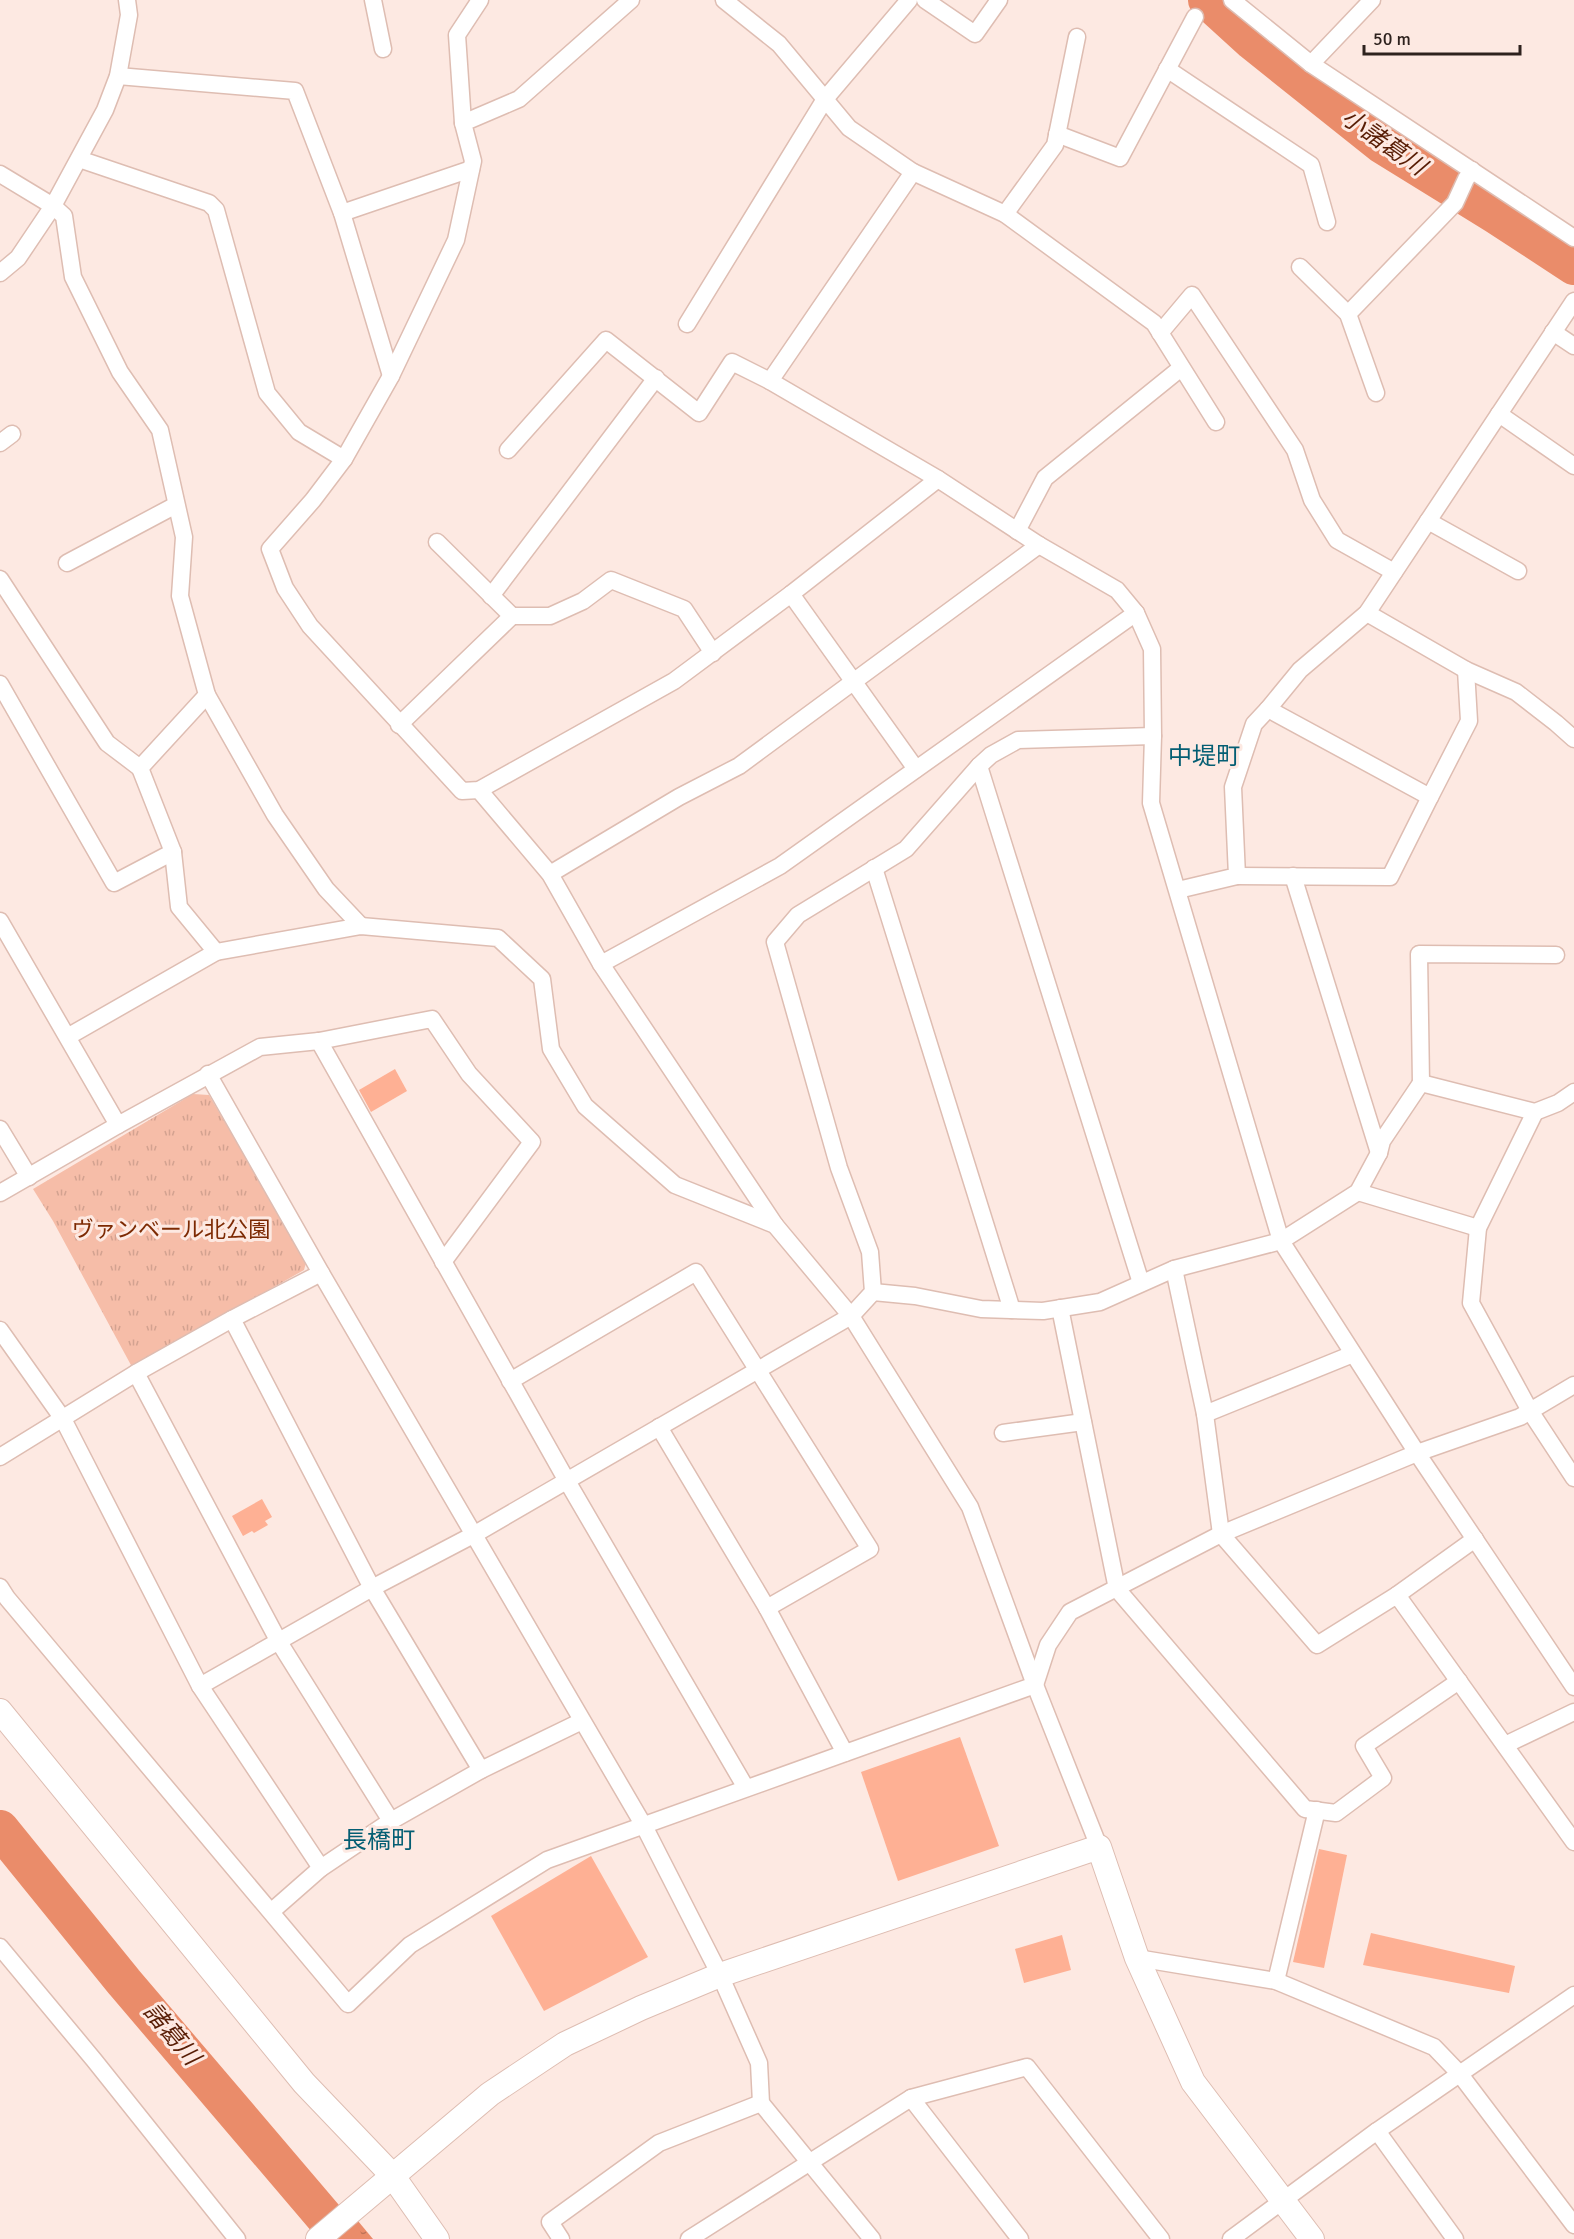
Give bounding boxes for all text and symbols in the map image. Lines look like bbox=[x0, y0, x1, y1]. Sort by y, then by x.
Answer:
scale bar bbox=[1364, 18, 1520, 56]
text: 50 m bbox=[1373, 28, 1411, 50]
water label: 小諸葛川 bbox=[1336, 102, 1434, 184]
district label: 中堤町 bbox=[1168, 741, 1240, 771]
park label: ヴァンベール北公園 bbox=[72, 1216, 270, 1243]
district label: 長橋町 bbox=[343, 1825, 415, 1855]
water label: 諸葛川 bbox=[137, 1997, 209, 2074]

